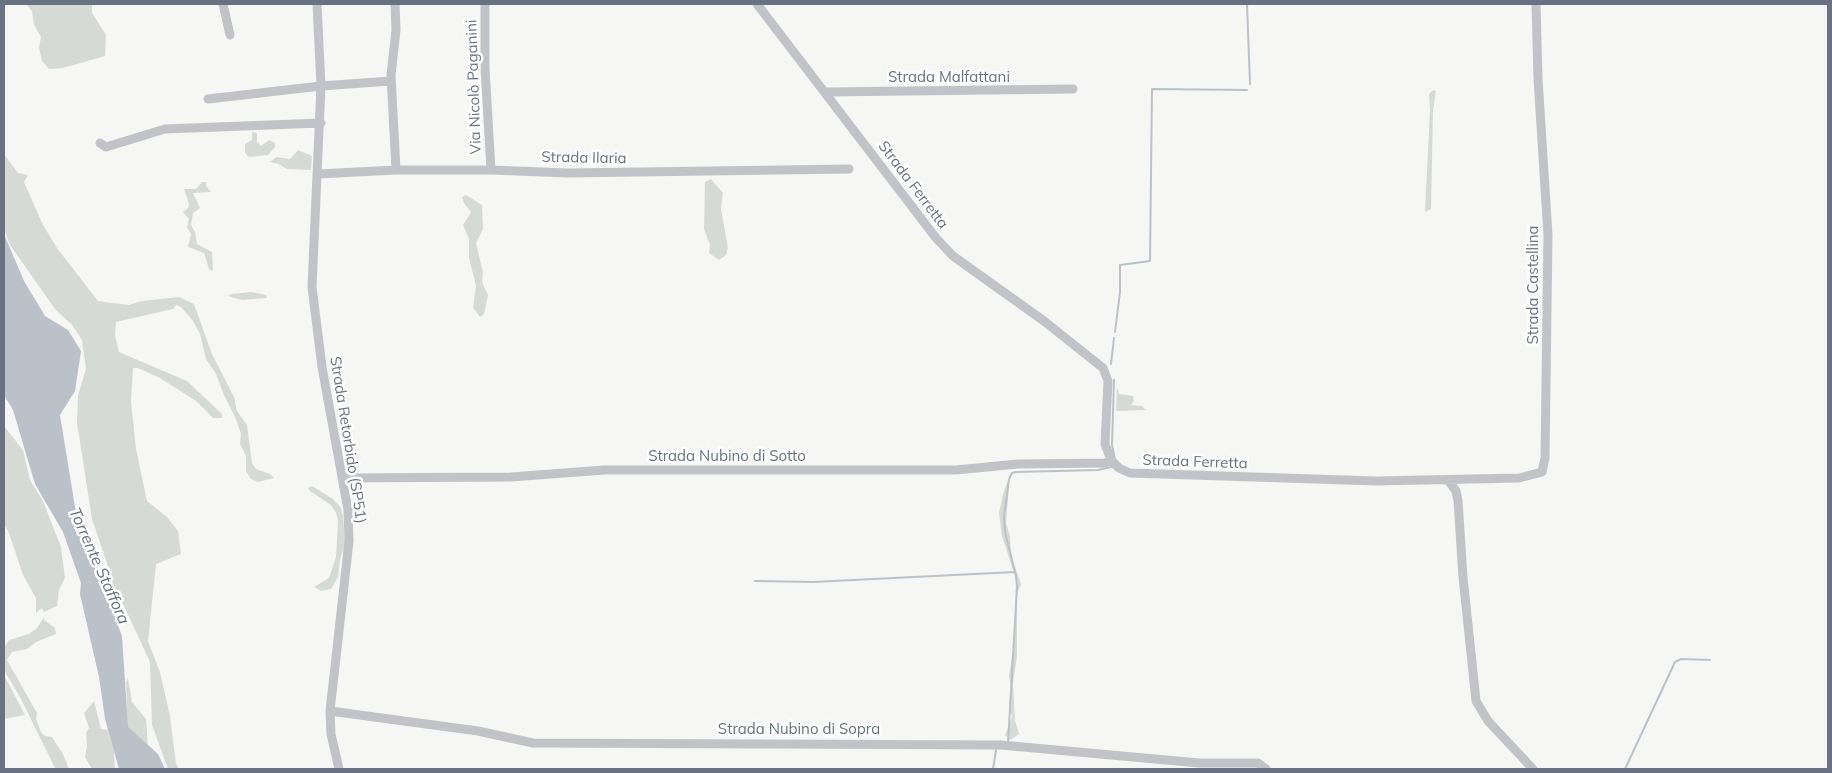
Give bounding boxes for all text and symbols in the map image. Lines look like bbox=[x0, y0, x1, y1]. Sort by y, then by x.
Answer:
street label: Via Nicolò Paganini bbox=[463, 19, 485, 155]
street label: Strada Malfattani bbox=[888, 68, 1010, 86]
street label: Strada Ferretta bbox=[874, 137, 952, 233]
street label: Strada Ilaria bbox=[541, 148, 627, 168]
street label: Strada Castellina bbox=[1524, 225, 1542, 345]
street label: Strada Retorbido (SP51) bbox=[326, 355, 370, 525]
street label: Strada Nubino di Sotto bbox=[648, 447, 806, 465]
street label: Strada Ferretta bbox=[1142, 451, 1248, 473]
water label: Torrente Staffora bbox=[65, 505, 133, 627]
street label: Strada Nubino di Sopra bbox=[718, 720, 880, 738]

